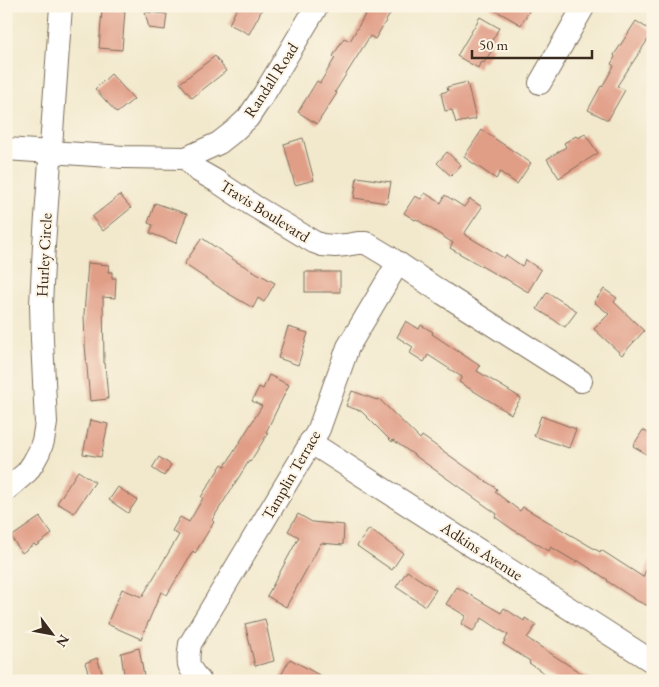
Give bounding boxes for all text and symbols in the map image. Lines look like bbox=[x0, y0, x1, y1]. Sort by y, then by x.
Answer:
scale bar bbox=[472, 28, 592, 60]
text: 50 m bbox=[479, 35, 508, 54]
street label: Randall Road bbox=[239, 38, 303, 121]
street label: Travis Boulevard bbox=[216, 175, 315, 247]
street label: Hurley Circle bbox=[31, 212, 57, 298]
street label: Tamplin Terrace bbox=[257, 426, 325, 524]
street label: Adkins Avenue bbox=[436, 516, 527, 585]
north arrow bbox=[28, 610, 78, 660]
text: N bbox=[52, 631, 74, 651]

